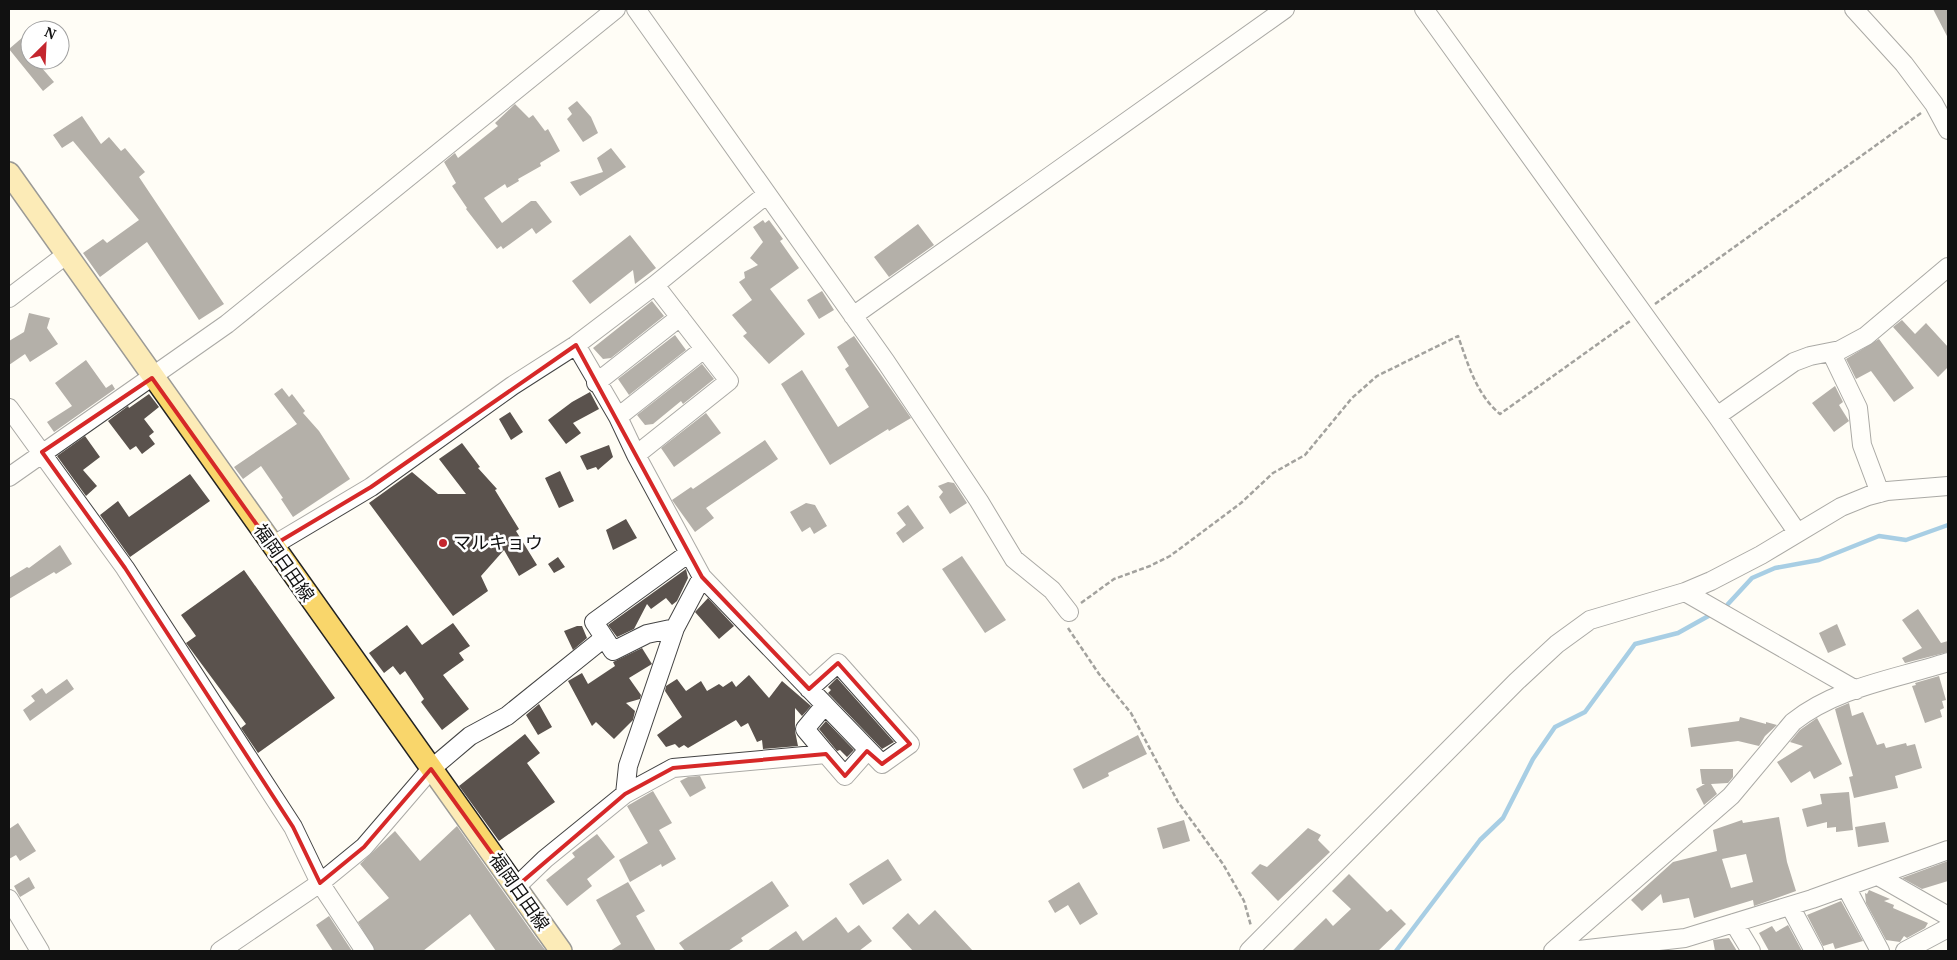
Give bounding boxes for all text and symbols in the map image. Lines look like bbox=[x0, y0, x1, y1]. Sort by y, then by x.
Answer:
north arrow bbox=[20, 20, 70, 70]
text: N bbox=[42, 22, 60, 44]
street label: 福岡日田線 bbox=[249, 519, 320, 606]
place label: マルキョウ bbox=[453, 530, 543, 554]
marker: マルキョウ bbox=[437, 537, 449, 549]
street label: 福岡日田線 bbox=[484, 848, 555, 935]

